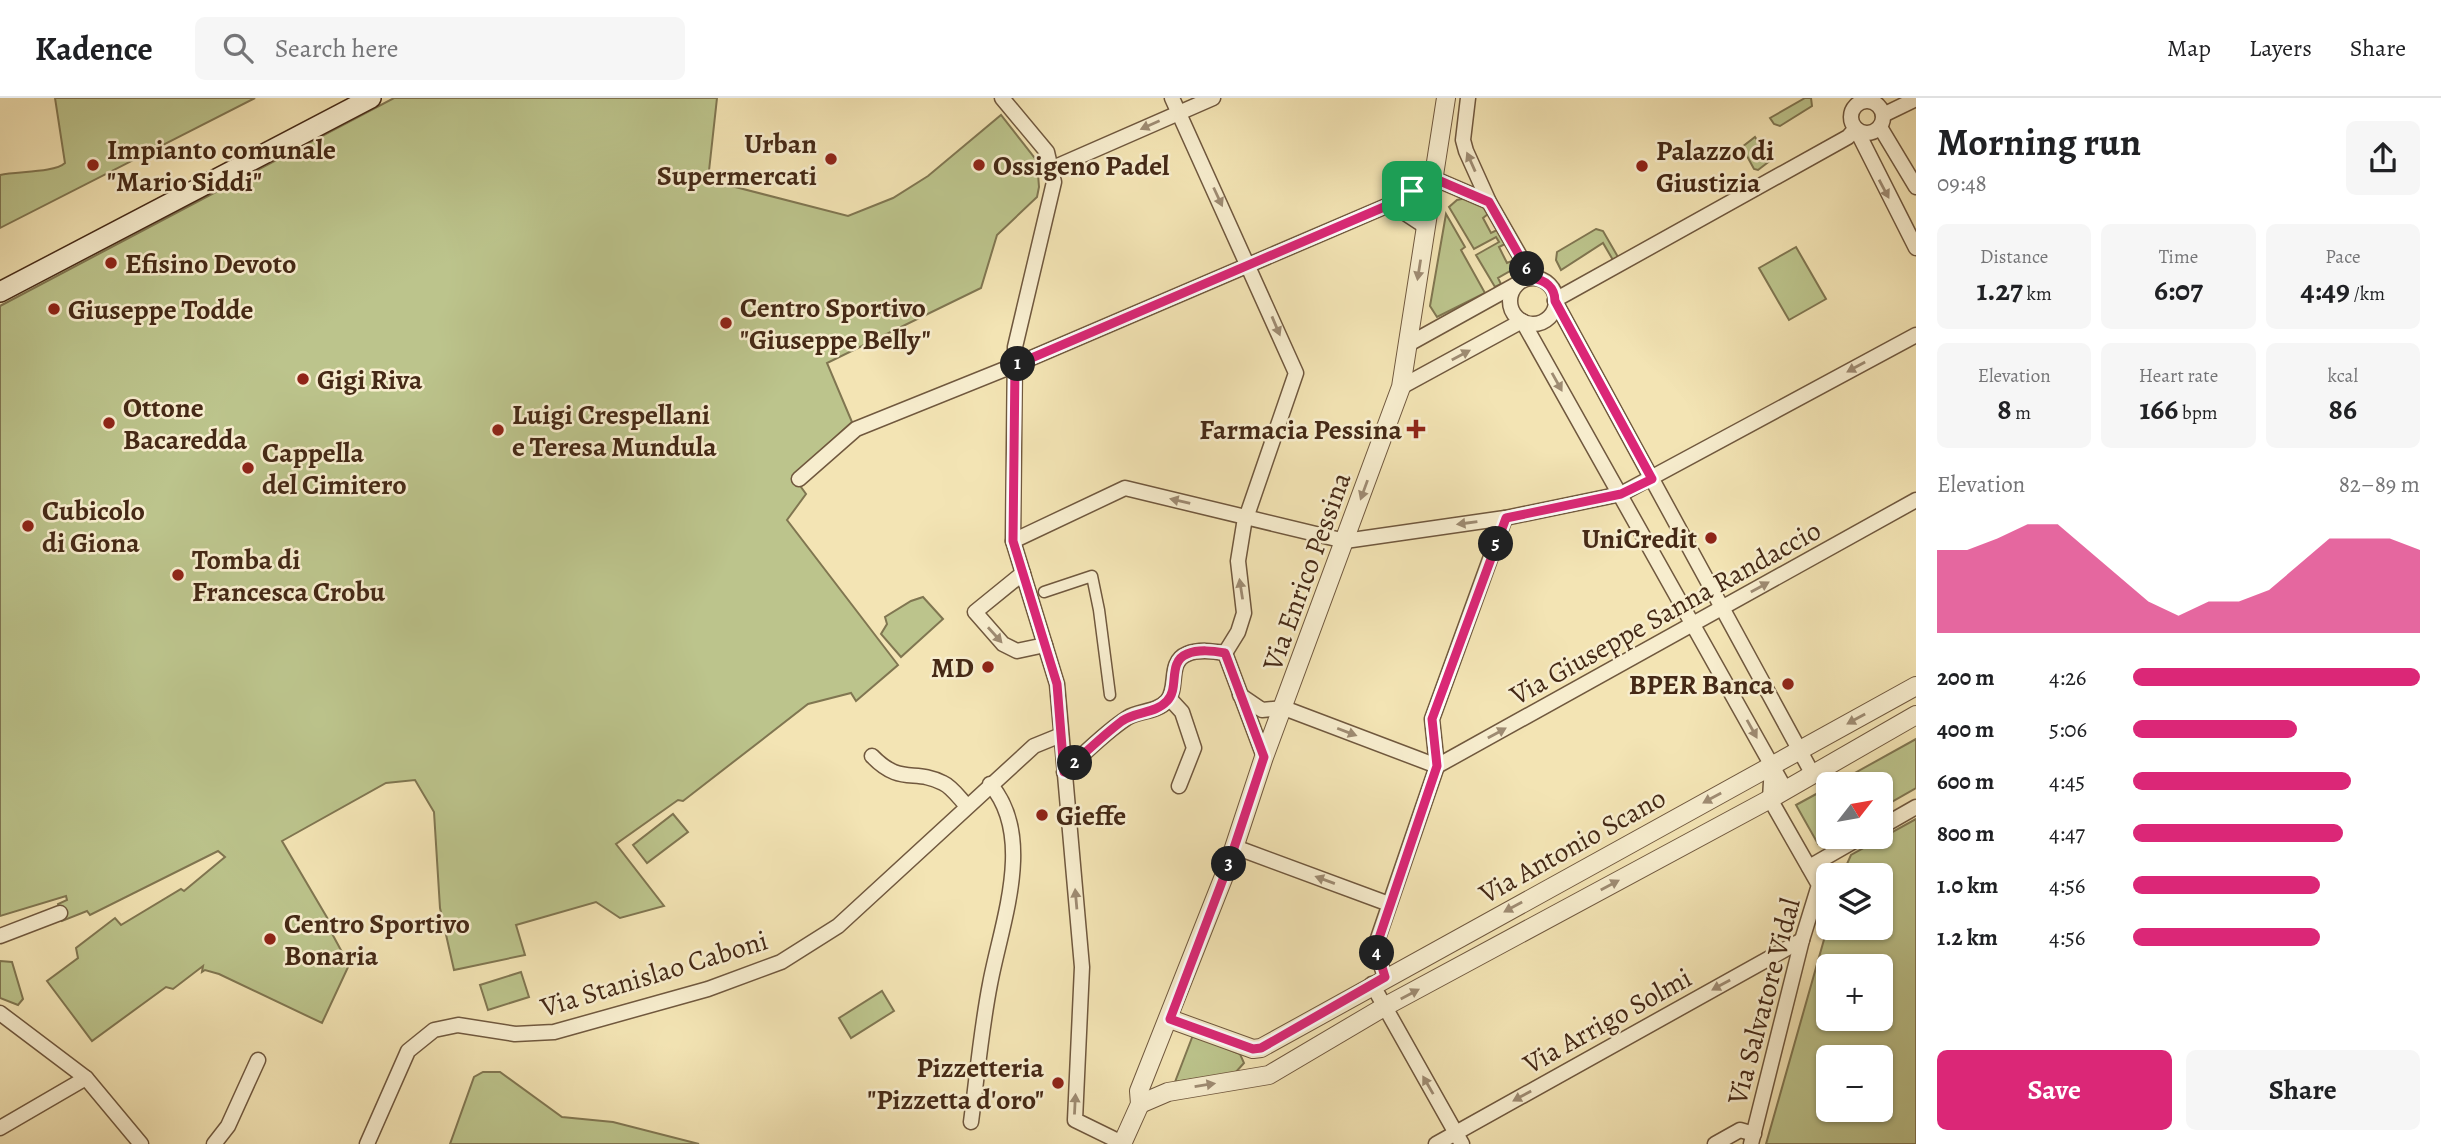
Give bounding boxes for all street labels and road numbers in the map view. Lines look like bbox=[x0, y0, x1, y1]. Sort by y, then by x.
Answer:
street label: Via Enrico Pessina bbox=[1253, 467, 1360, 677]
street label: Via Giuseppe Sanna Randaccio bbox=[1502, 511, 1828, 715]
street label: Via Antonio Scano bbox=[1472, 779, 1673, 913]
street label: Via Salvatore Vidal bbox=[1718, 894, 1810, 1110]
street label: Via Stanislao Caboni bbox=[535, 921, 772, 1027]
street label: Via Arrigo Solmi bbox=[1515, 959, 1699, 1083]

